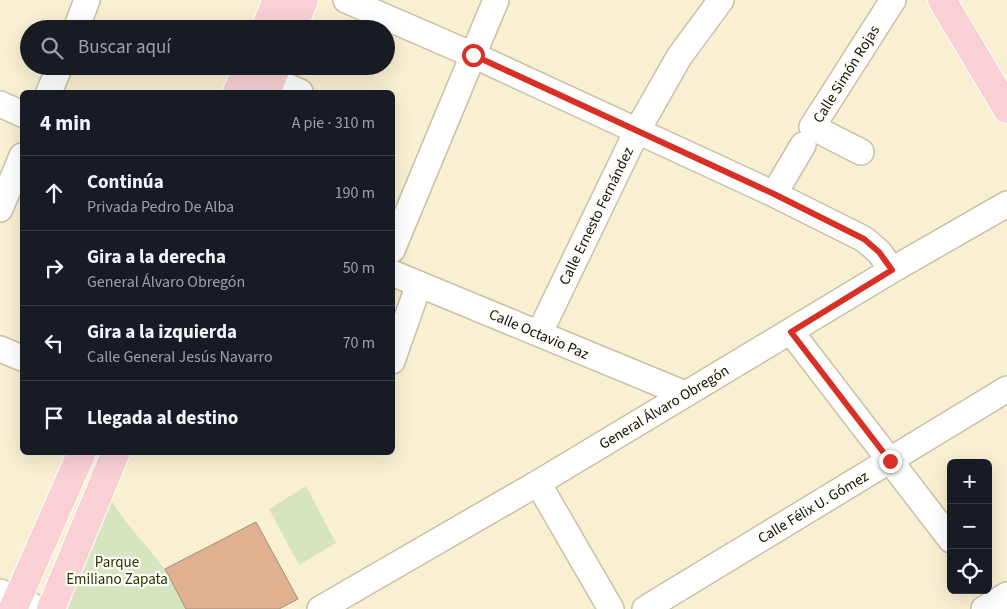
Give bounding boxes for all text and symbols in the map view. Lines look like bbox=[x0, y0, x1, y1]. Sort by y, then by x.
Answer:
search box bbox=[20, 20, 395, 75]
street label: Calle Simón Rojas bbox=[808, 21, 885, 127]
icon: search bbox=[38, 34, 66, 62]
text: Buscar aquí bbox=[78, 34, 171, 61]
route start bbox=[462, 44, 485, 67]
text: 4 min bbox=[40, 108, 91, 138]
text: A pie · 310 m bbox=[292, 112, 375, 134]
street label: Calle Ernesto Fernández bbox=[554, 144, 639, 289]
text: Continúa bbox=[87, 169, 164, 196]
icon: ahead bbox=[40, 179, 68, 207]
text: 190 m bbox=[335, 182, 375, 204]
text: Privada Pedro De Alba bbox=[87, 196, 234, 218]
text: Gira a la derecha bbox=[87, 244, 226, 271]
icon: right bbox=[40, 254, 68, 282]
text: 50 m bbox=[343, 257, 375, 279]
text: General Álvaro Obregón bbox=[87, 271, 245, 293]
street label: Calle Octavio Paz bbox=[486, 304, 592, 365]
text: Gira a la izquierda bbox=[87, 319, 237, 346]
icon: left bbox=[40, 329, 68, 357]
text: 70 m bbox=[343, 332, 375, 354]
text: Calle General Jesús Navarro bbox=[87, 346, 273, 368]
street label: General Álvaro Obregón bbox=[595, 360, 733, 455]
icon: arrive bbox=[40, 404, 68, 432]
text: Llegada al destino bbox=[87, 405, 238, 432]
route end bbox=[879, 450, 902, 473]
map controls bbox=[947, 459, 992, 594]
button: + bbox=[947, 459, 992, 504]
street label: Calle Félix U. Gómez bbox=[754, 466, 873, 549]
button: − bbox=[947, 504, 992, 549]
button: locate bbox=[947, 549, 992, 594]
park label: Parque Emiliano Zapata bbox=[66, 552, 168, 590]

